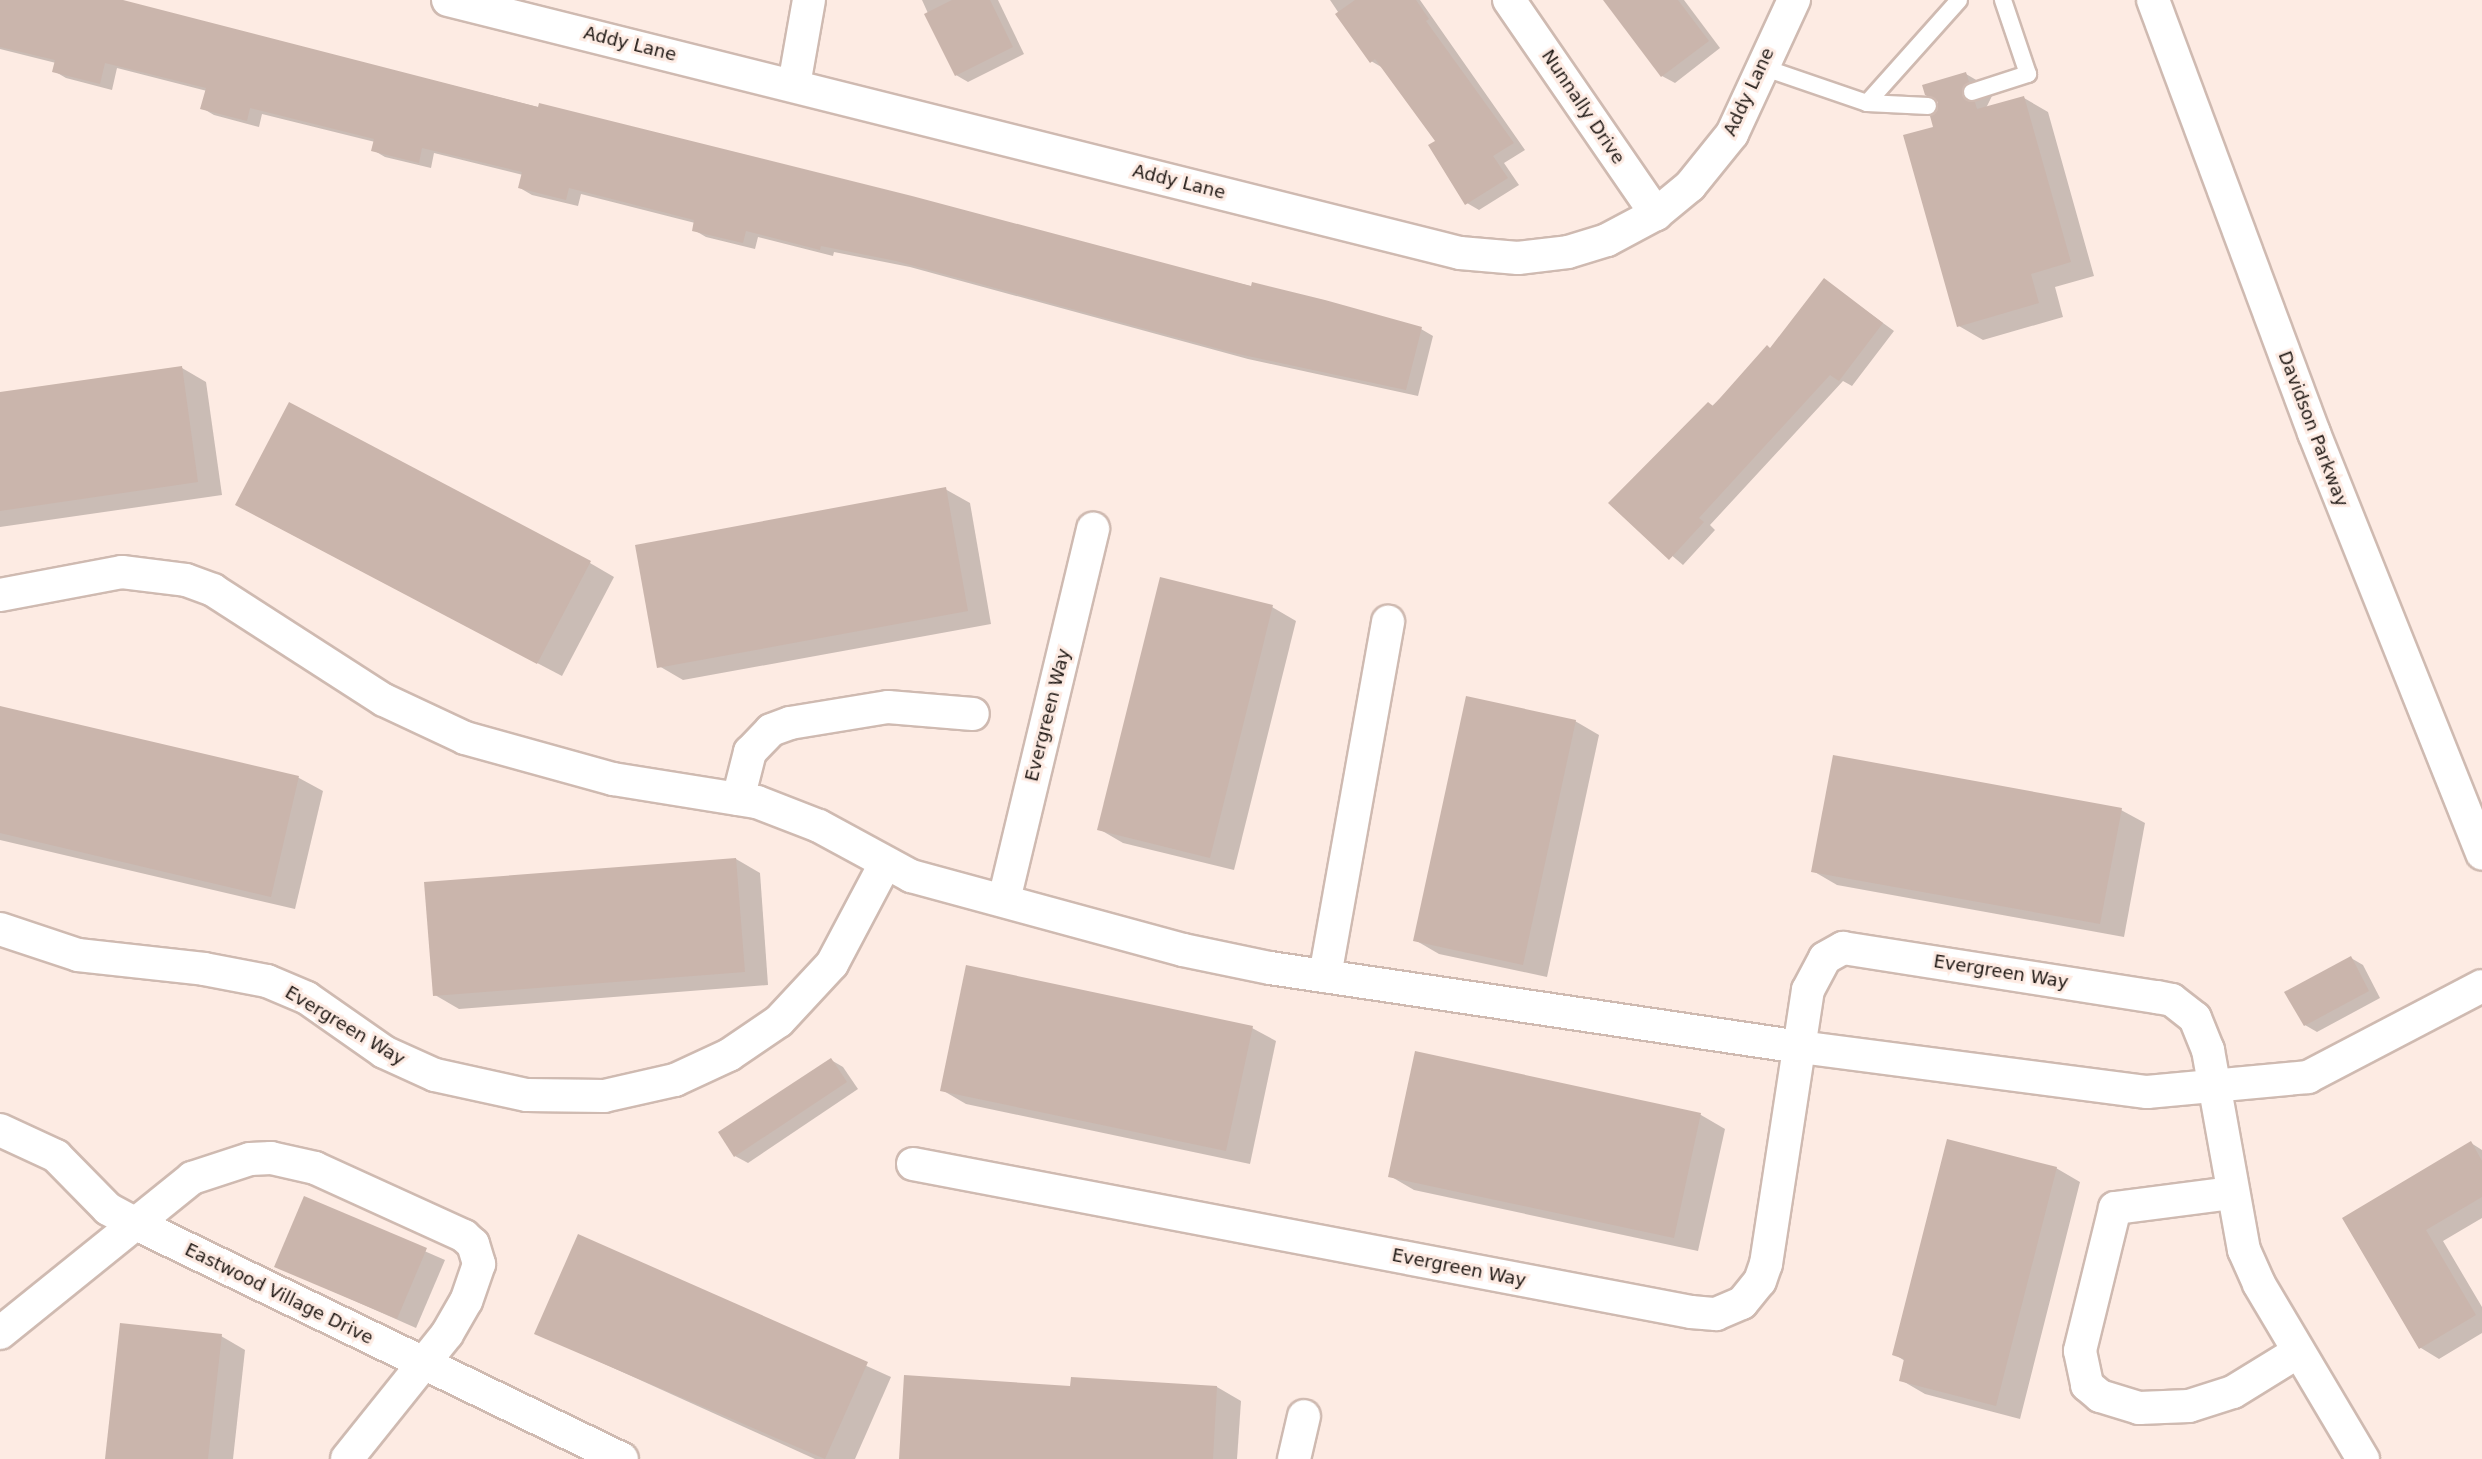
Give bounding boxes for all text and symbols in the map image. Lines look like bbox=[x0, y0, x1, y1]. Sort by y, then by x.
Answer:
street label: Addy Lane bbox=[581, 22, 679, 66]
street label: Addy Lane bbox=[1719, 44, 1779, 140]
street label: Nunnally Drive bbox=[1537, 46, 1629, 168]
street label: Addy Lane bbox=[1130, 160, 1228, 204]
street label: Davidson Parkway bbox=[2273, 348, 2353, 510]
street label: Evergreen Way bbox=[1021, 646, 1075, 784]
street label: Evergreen Way bbox=[1932, 951, 2070, 993]
street label: Evergreen Way bbox=[281, 982, 409, 1070]
street label: Eastwood Village Drive bbox=[181, 1239, 377, 1349]
street label: Evergreen Way bbox=[1390, 1244, 1528, 1292]

